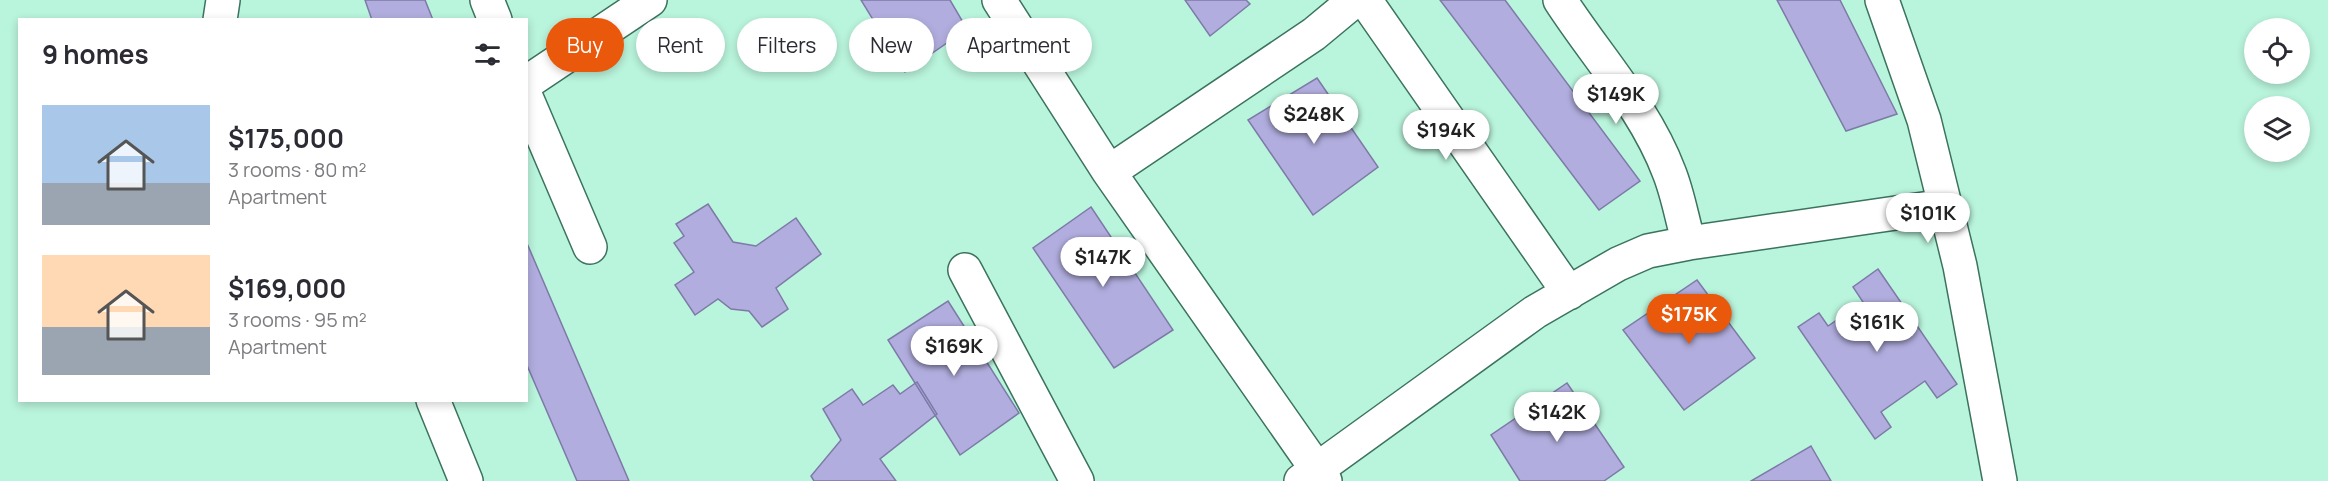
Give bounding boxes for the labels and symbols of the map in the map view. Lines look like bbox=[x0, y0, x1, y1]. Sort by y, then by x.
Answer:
pin: $149K bbox=[1574, 74, 1658, 125]
pin: $248K bbox=[1272, 94, 1356, 145]
pin: $194K bbox=[1404, 110, 1488, 161]
pin: $101K bbox=[1886, 193, 1970, 244]
pin: $147K bbox=[1061, 237, 1145, 288]
pin: $175K bbox=[1647, 294, 1731, 345]
pin: $161K bbox=[1835, 302, 1919, 353]
pin: $169K bbox=[912, 326, 996, 377]
pin: $142K bbox=[1515, 392, 1599, 443]

